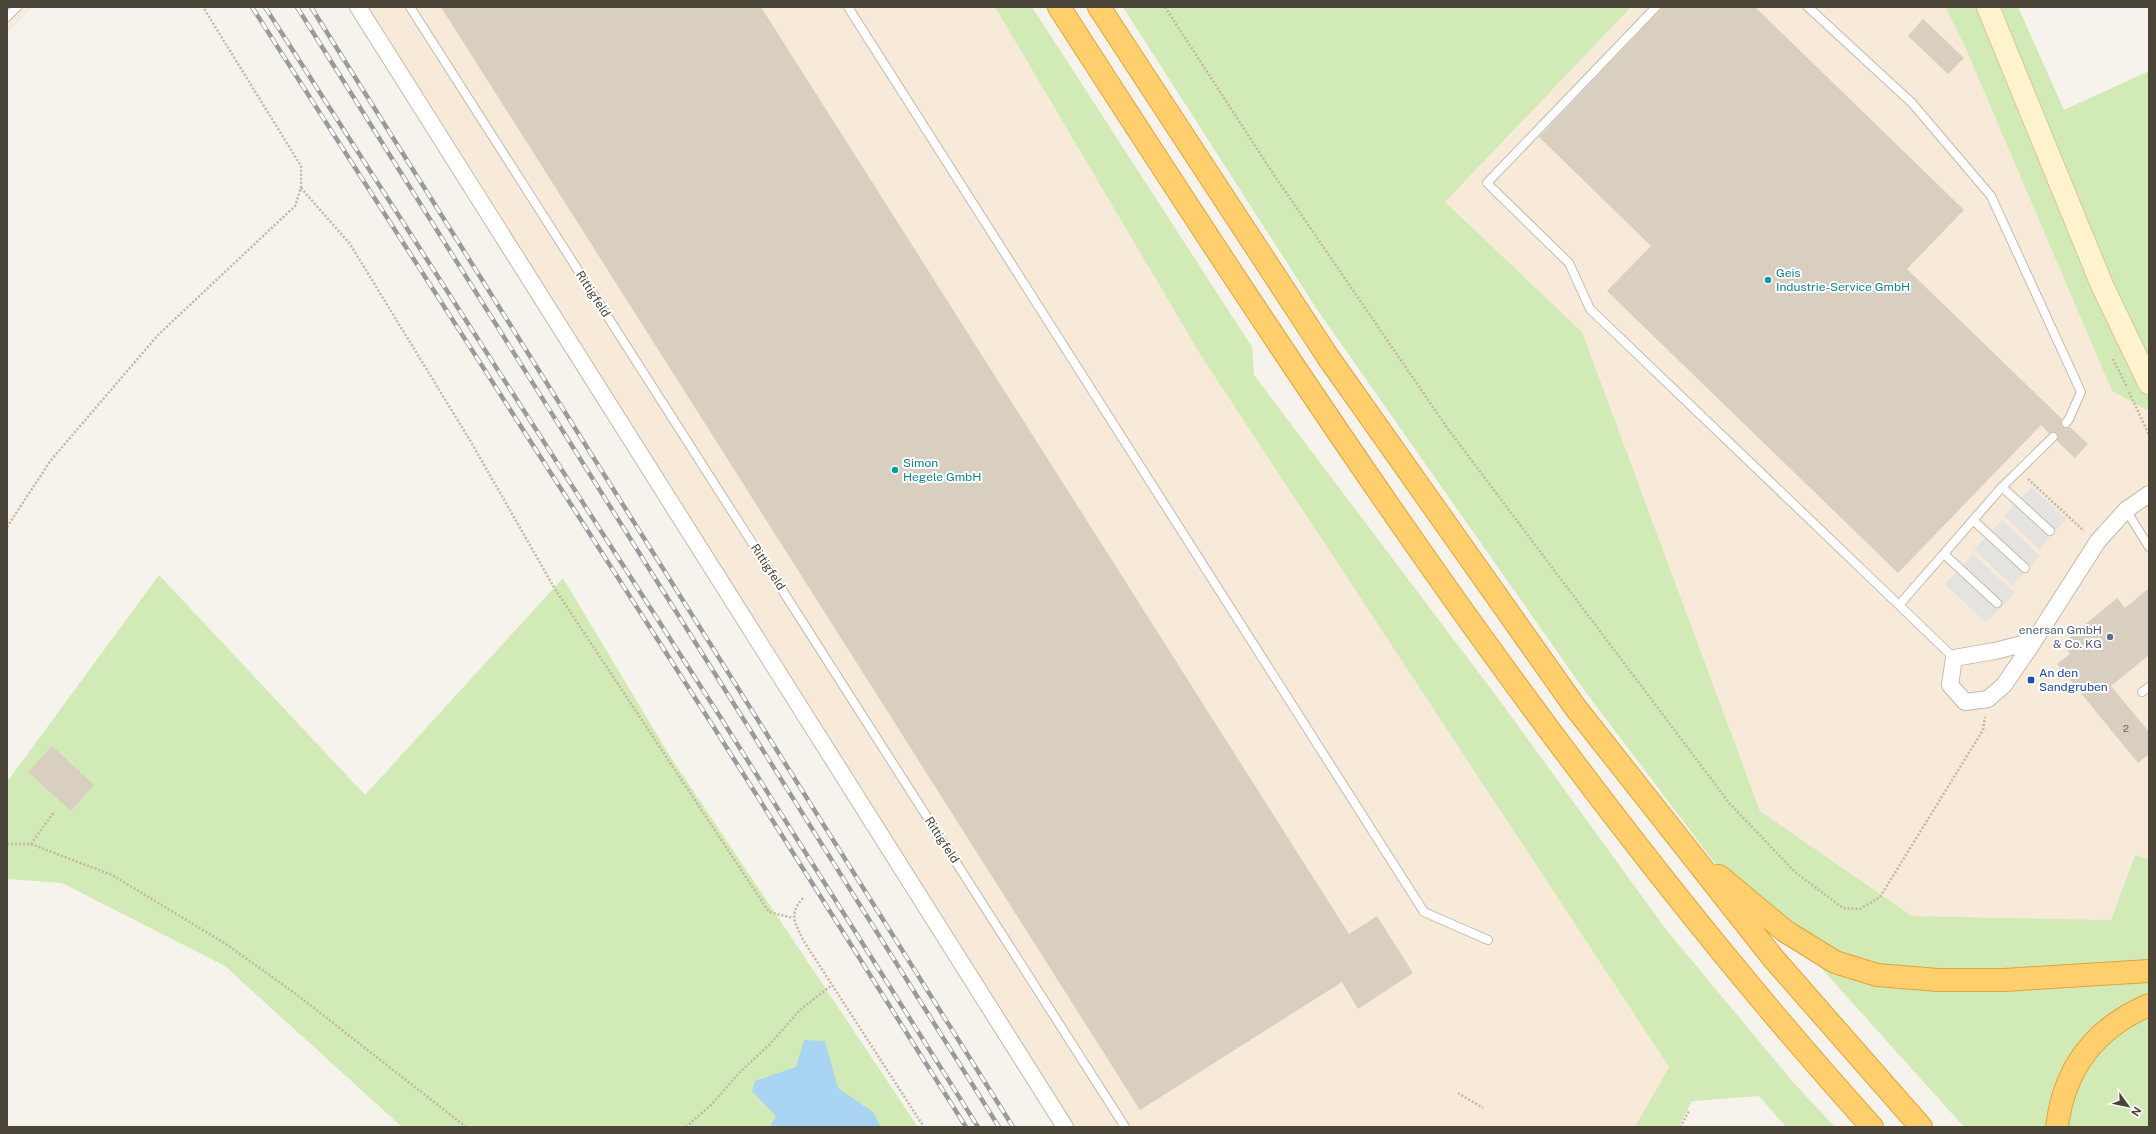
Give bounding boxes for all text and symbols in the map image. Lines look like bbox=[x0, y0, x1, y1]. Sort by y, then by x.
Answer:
place label: Geis Industrie-Service GmbH bbox=[1776, 266, 1910, 294]
street label: Rittigfeld bbox=[573, 268, 613, 320]
marker: Geis Industrie-Service GmbH bbox=[1763, 275, 1773, 285]
place label: Simon Hegele GmbH bbox=[903, 456, 981, 484]
marker: Simon Hegele GmbH bbox=[890, 465, 900, 475]
street label: Rittigfeld bbox=[748, 541, 788, 593]
place label: enersan GmbH & Co. KG bbox=[2019, 623, 2102, 651]
marker: enersan GmbH & Co. KG bbox=[2105, 632, 2115, 642]
place label: An den Sandgruben bbox=[2039, 666, 2108, 694]
marker: An den Sandgruben bbox=[2026, 675, 2036, 685]
house number: 2 bbox=[2123, 722, 2129, 734]
street label: Rittigfeld bbox=[922, 814, 962, 866]
north arrow bbox=[2108, 1086, 2148, 1126]
text: N bbox=[2129, 1105, 2144, 1118]

